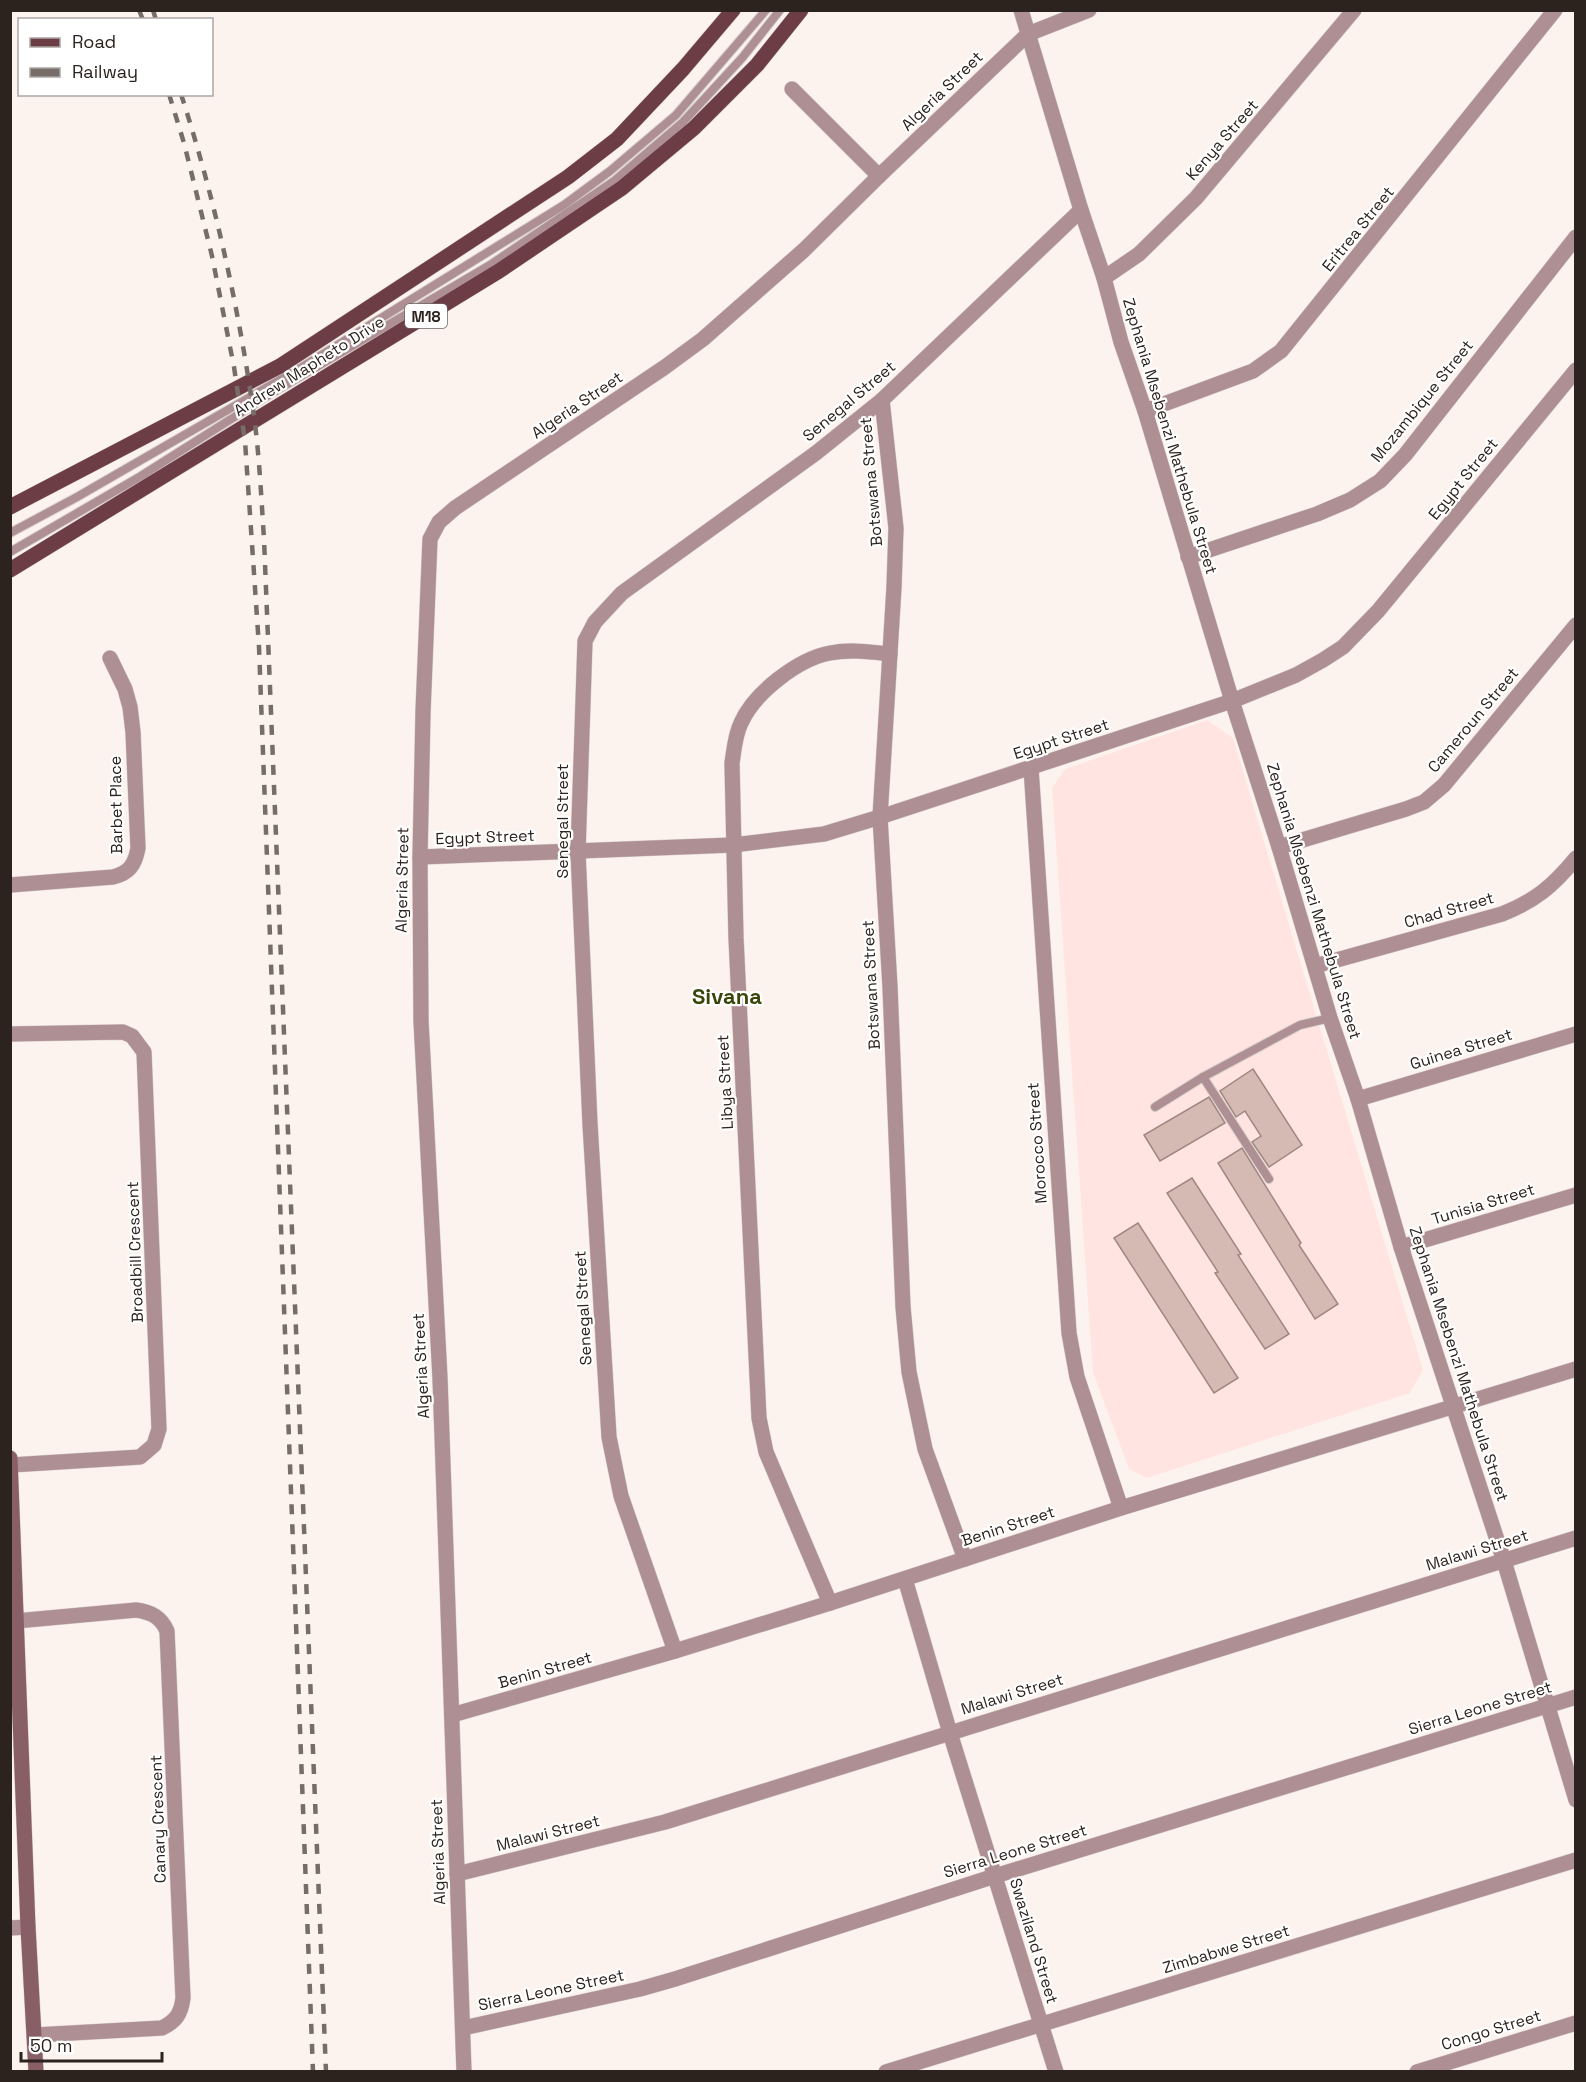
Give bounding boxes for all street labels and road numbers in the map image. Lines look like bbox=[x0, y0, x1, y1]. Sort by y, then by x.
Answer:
street label: Algeria Street bbox=[897, 47, 987, 135]
street label: Kenya Street bbox=[1181, 95, 1263, 185]
street label: Eritrea Street bbox=[1317, 182, 1399, 276]
street label: Zephania Msebenzi Mathebula Street bbox=[1118, 295, 1222, 577]
road number: M18 bbox=[405, 304, 447, 328]
street label: Andrew Mapheto Drive bbox=[230, 311, 388, 421]
street label: Mozambique Street bbox=[1366, 336, 1478, 466]
street label: Senegal Street bbox=[798, 356, 900, 446]
street label: Algeria Street bbox=[527, 367, 627, 443]
street label: Botswana Street bbox=[855, 416, 887, 548]
street label: Egypt Street bbox=[1424, 434, 1502, 524]
street label: Cameroun Street bbox=[1423, 663, 1523, 777]
street label: Egypt Street bbox=[1010, 714, 1112, 764]
street label: Barbet Place bbox=[105, 756, 127, 854]
street label: Zephania Msebenzi Mathebula Street bbox=[1262, 760, 1366, 1042]
street label: Senegal Street bbox=[552, 764, 573, 878]
street label: Egypt Street bbox=[435, 825, 535, 849]
street label: Algeria Street bbox=[391, 827, 413, 933]
street label: Chad Street bbox=[1402, 887, 1496, 933]
street label: Botswana Street bbox=[857, 920, 885, 1050]
street label: Guinea Street bbox=[1407, 1023, 1515, 1075]
street label: Libya Street bbox=[712, 1034, 738, 1130]
street label: Morocco Street bbox=[1022, 1082, 1052, 1204]
street label: Tunisia Street bbox=[1429, 1178, 1537, 1230]
street label: Broadbill Crescent bbox=[122, 1181, 148, 1323]
street label: Zephania Msebenzi Mathebula Street bbox=[1405, 1224, 1513, 1504]
street label: Senegal Street bbox=[570, 1250, 596, 1366]
street label: Algeria Street bbox=[408, 1313, 434, 1419]
street label: Benin Street bbox=[959, 1501, 1057, 1551]
street label: Malawi Street bbox=[1423, 1524, 1531, 1576]
street label: Benin Street bbox=[496, 1647, 594, 1693]
street label: Malawi Street bbox=[958, 1668, 1066, 1720]
street label: Sierra Leone Street bbox=[1406, 1676, 1554, 1740]
street label: Canary Crescent bbox=[145, 1755, 171, 1883]
street label: Algeria Street bbox=[426, 1799, 450, 1905]
street label: Malawi Street bbox=[494, 1810, 602, 1856]
street label: Sierra Leone Street bbox=[941, 1819, 1089, 1883]
street label: Swaziland Street bbox=[1005, 1876, 1063, 2006]
street label: Zimbabwe Street bbox=[1160, 1920, 1292, 1978]
street label: Sierra Leone Street bbox=[476, 1964, 626, 2016]
street label: Congo Street bbox=[1439, 2005, 1543, 2055]

